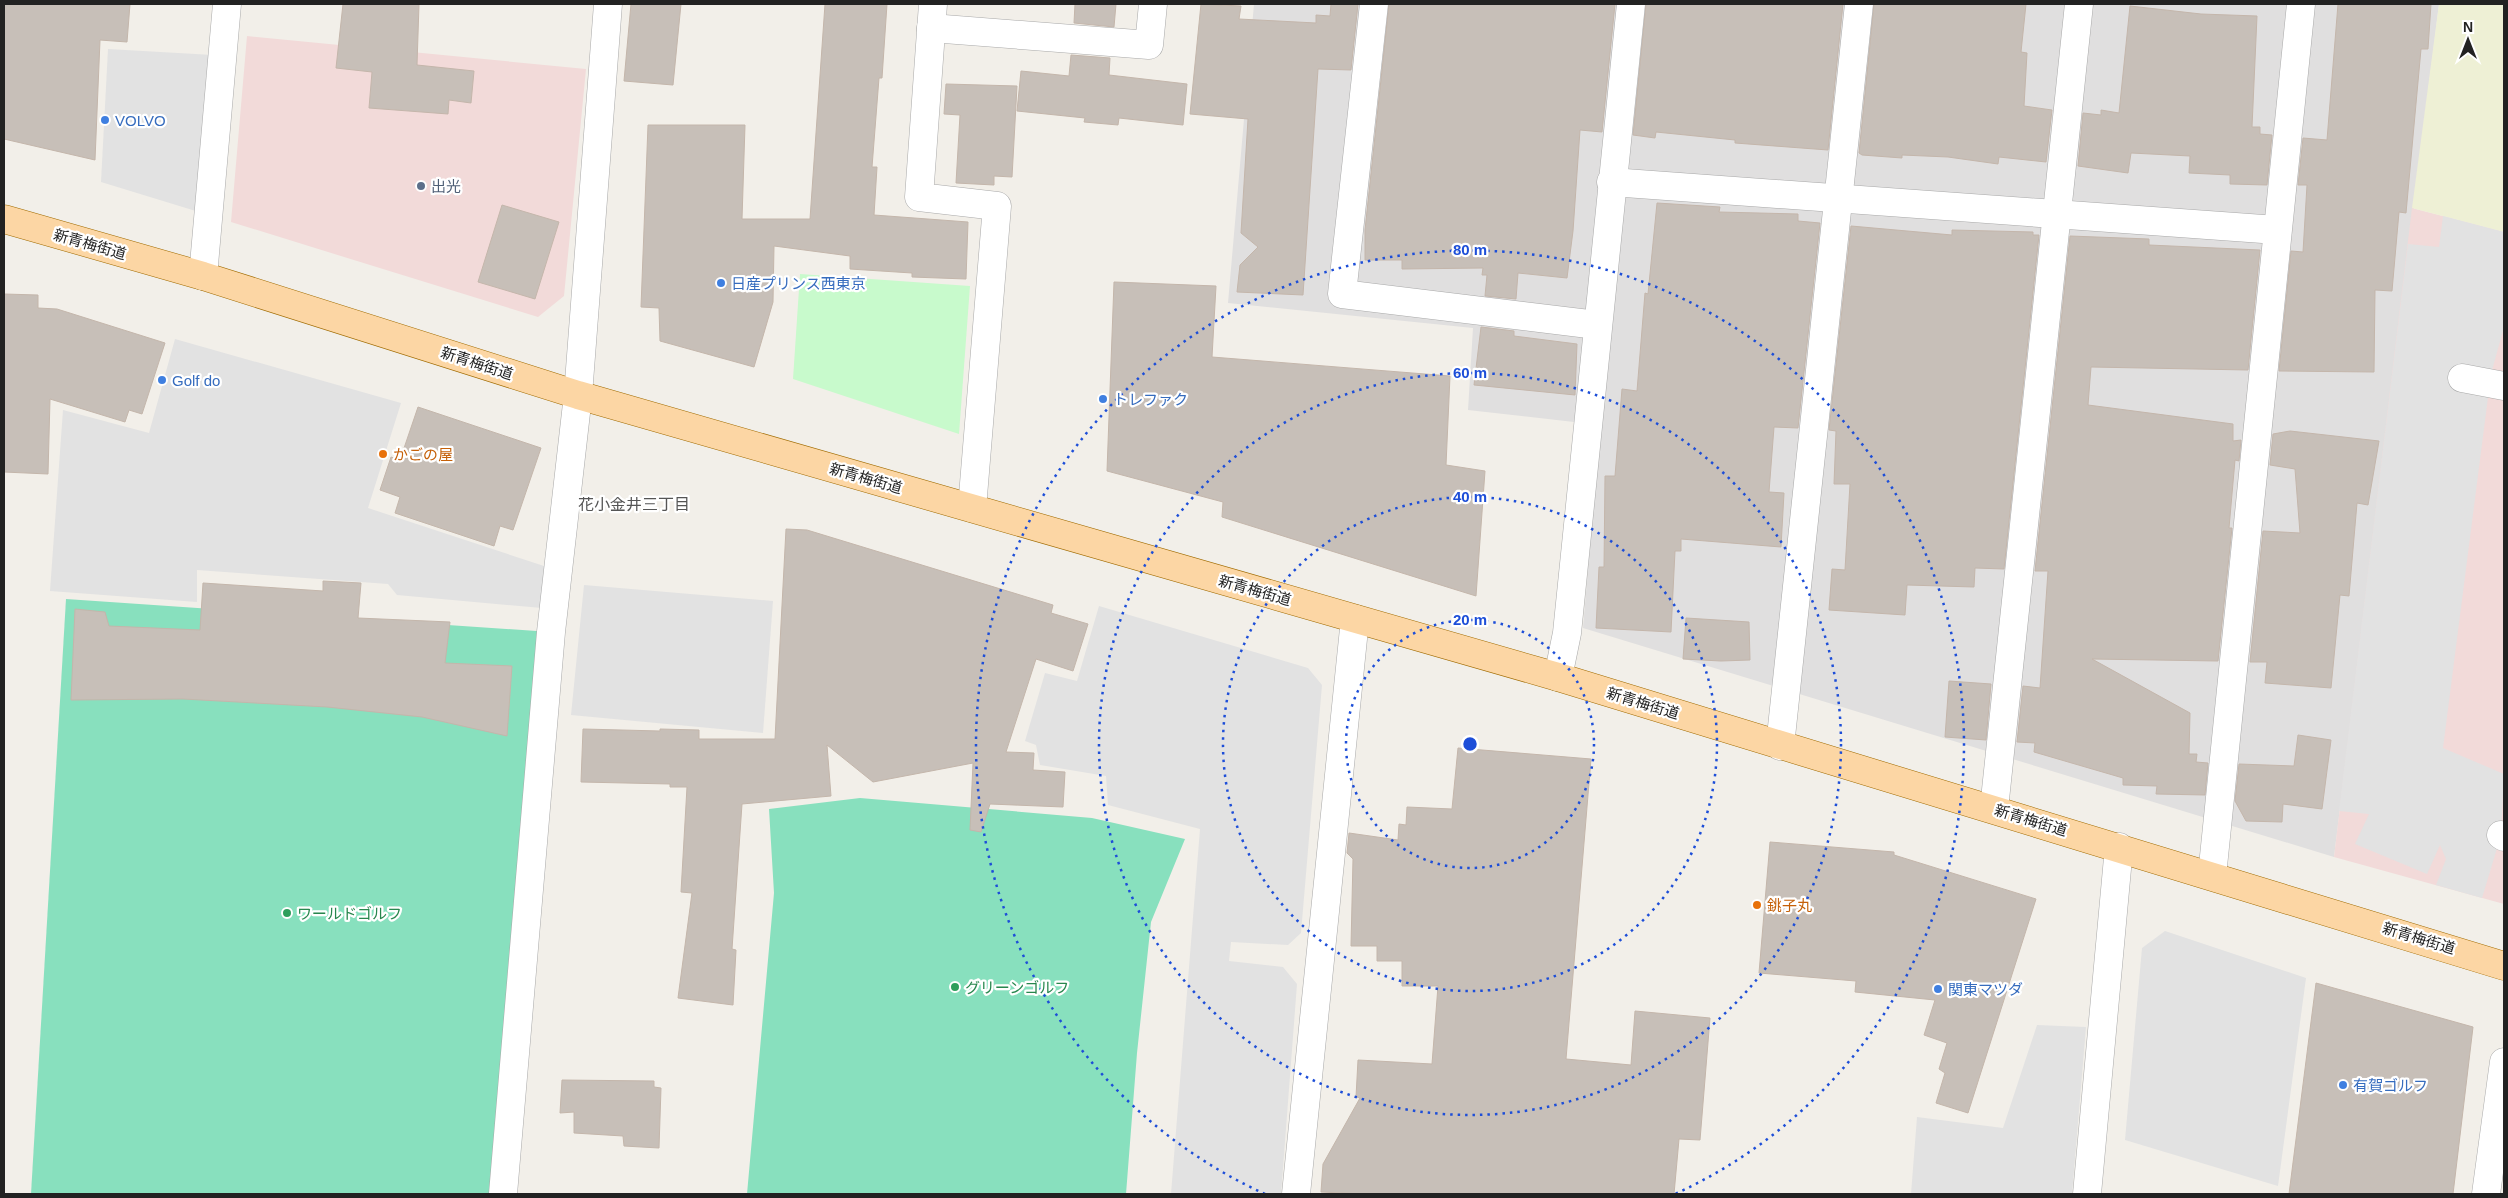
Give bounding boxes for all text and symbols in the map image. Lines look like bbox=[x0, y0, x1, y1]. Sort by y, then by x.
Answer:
north arrow bbox=[2443, 15, 2493, 65]
text: N bbox=[2463, 19, 2473, 35]
place label: VOLVO bbox=[115, 112, 166, 129]
marker: VOLVO bbox=[99, 114, 111, 126]
place label: 出光 bbox=[431, 178, 461, 195]
marker: 出光 bbox=[415, 180, 427, 192]
street label: 新青梅街道 bbox=[52, 225, 128, 263]
text: 80 m bbox=[1453, 241, 1487, 258]
place label: 日産プリンス西東京 bbox=[731, 275, 866, 292]
marker: 日産プリンス西東京 bbox=[715, 277, 727, 289]
street label: 新青梅街道 bbox=[439, 343, 515, 383]
text: 60 m bbox=[1453, 364, 1487, 381]
place label: Golf do bbox=[172, 372, 220, 389]
marker: Golf do bbox=[156, 374, 168, 386]
place label: トレファク bbox=[1113, 391, 1188, 408]
marker: トレファク bbox=[1097, 393, 1109, 405]
place label: かごの屋 bbox=[393, 446, 453, 463]
marker: かごの屋 bbox=[377, 448, 389, 460]
street label: 新青梅街道 bbox=[828, 459, 904, 497]
text: 40 m bbox=[1453, 488, 1487, 505]
district label: 花小金井三丁目 bbox=[578, 496, 690, 513]
street label: 新青梅街道 bbox=[1217, 571, 1293, 609]
text: 20 m bbox=[1453, 611, 1487, 628]
street label: 新青梅街道 bbox=[1605, 684, 1681, 722]
centre of rings bbox=[1461, 735, 1479, 753]
street label: 新青梅街道 bbox=[1993, 801, 2069, 839]
place label: 銚子丸 bbox=[1767, 897, 1812, 914]
marker: 銚子丸 bbox=[1751, 899, 1763, 911]
place label: ワールドゴルフ bbox=[297, 905, 402, 922]
marker: ワールドゴルフ bbox=[281, 907, 293, 919]
street label: 新青梅街道 bbox=[2381, 919, 2457, 957]
place label: グリーンゴルフ bbox=[965, 979, 1069, 996]
marker: グリーンゴルフ bbox=[949, 981, 961, 993]
place label: 関東マツダ bbox=[1948, 981, 2023, 998]
marker: 関東マツダ bbox=[1932, 983, 1944, 995]
place label: 有賀ゴルフ bbox=[2353, 1077, 2428, 1094]
marker: 有賀ゴルフ bbox=[2337, 1079, 2349, 1091]

